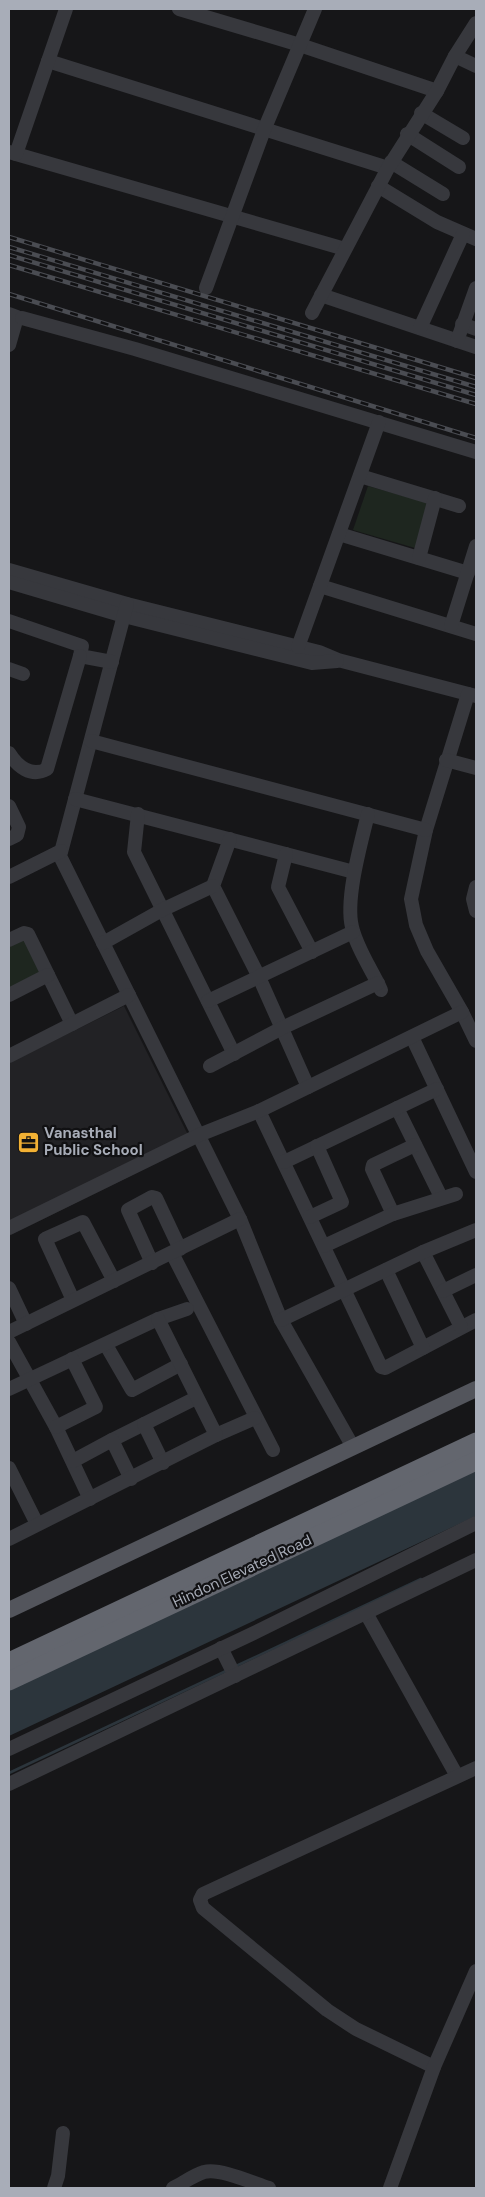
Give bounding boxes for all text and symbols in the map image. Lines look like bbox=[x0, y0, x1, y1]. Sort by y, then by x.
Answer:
place label: Vanasthal Public School bbox=[44, 1123, 143, 1160]
office icon: Vanasthal Public School bbox=[16, 1130, 40, 1154]
street label: Hindon Elevated Road bbox=[169, 1530, 315, 1612]

